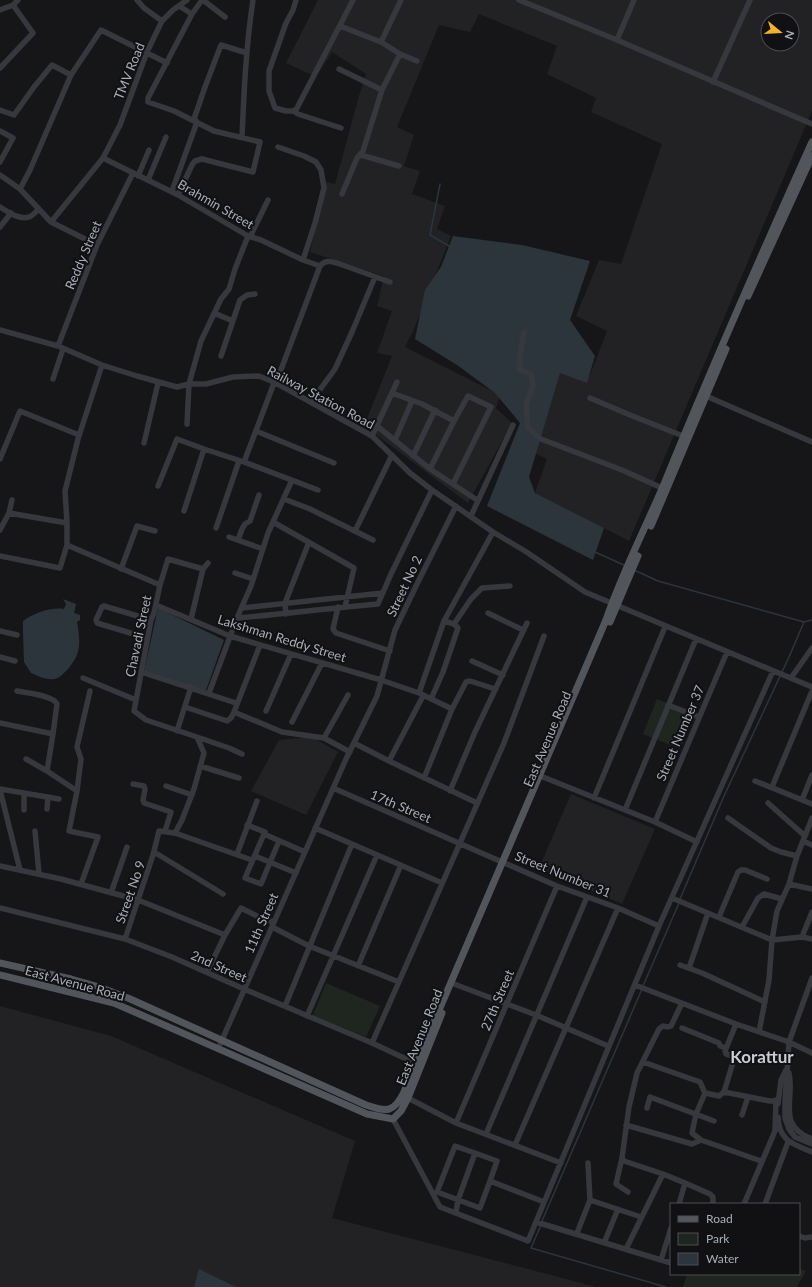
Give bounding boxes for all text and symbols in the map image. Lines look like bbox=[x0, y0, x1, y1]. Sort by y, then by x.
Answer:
north arrow bbox=[760, 12, 800, 52]
text: N bbox=[782, 29, 797, 41]
street label: TMV Road bbox=[110, 40, 148, 102]
street label: Brahmin Street bbox=[175, 176, 257, 232]
street label: Reddy Street bbox=[61, 218, 105, 292]
street label: Railway Station Road bbox=[265, 362, 377, 432]
street label: Street No 2 bbox=[383, 553, 425, 619]
street label: Chavadi Street bbox=[122, 593, 155, 678]
street label: Lakshman Reddy Street bbox=[216, 611, 348, 665]
street label: Street Number 37 bbox=[653, 682, 708, 783]
street label: East Avenue Road bbox=[520, 689, 574, 789]
street label: 17th Street bbox=[368, 786, 434, 826]
street label: Street Number 31 bbox=[513, 847, 613, 901]
street label: Street No 9 bbox=[112, 858, 148, 926]
street label: 11th Street bbox=[241, 890, 282, 956]
street label: 2nd Street bbox=[189, 947, 250, 986]
street label: East Avenue Road bbox=[24, 962, 126, 1004]
street label: 27th Street bbox=[477, 967, 517, 1033]
street label: East Avenue Road bbox=[392, 987, 446, 1087]
district label: Korattur bbox=[730, 1046, 794, 1067]
legend bbox=[670, 1203, 800, 1275]
text: Road bbox=[706, 1211, 733, 1226]
text: Park bbox=[706, 1231, 730, 1246]
text: Water bbox=[706, 1251, 739, 1266]

